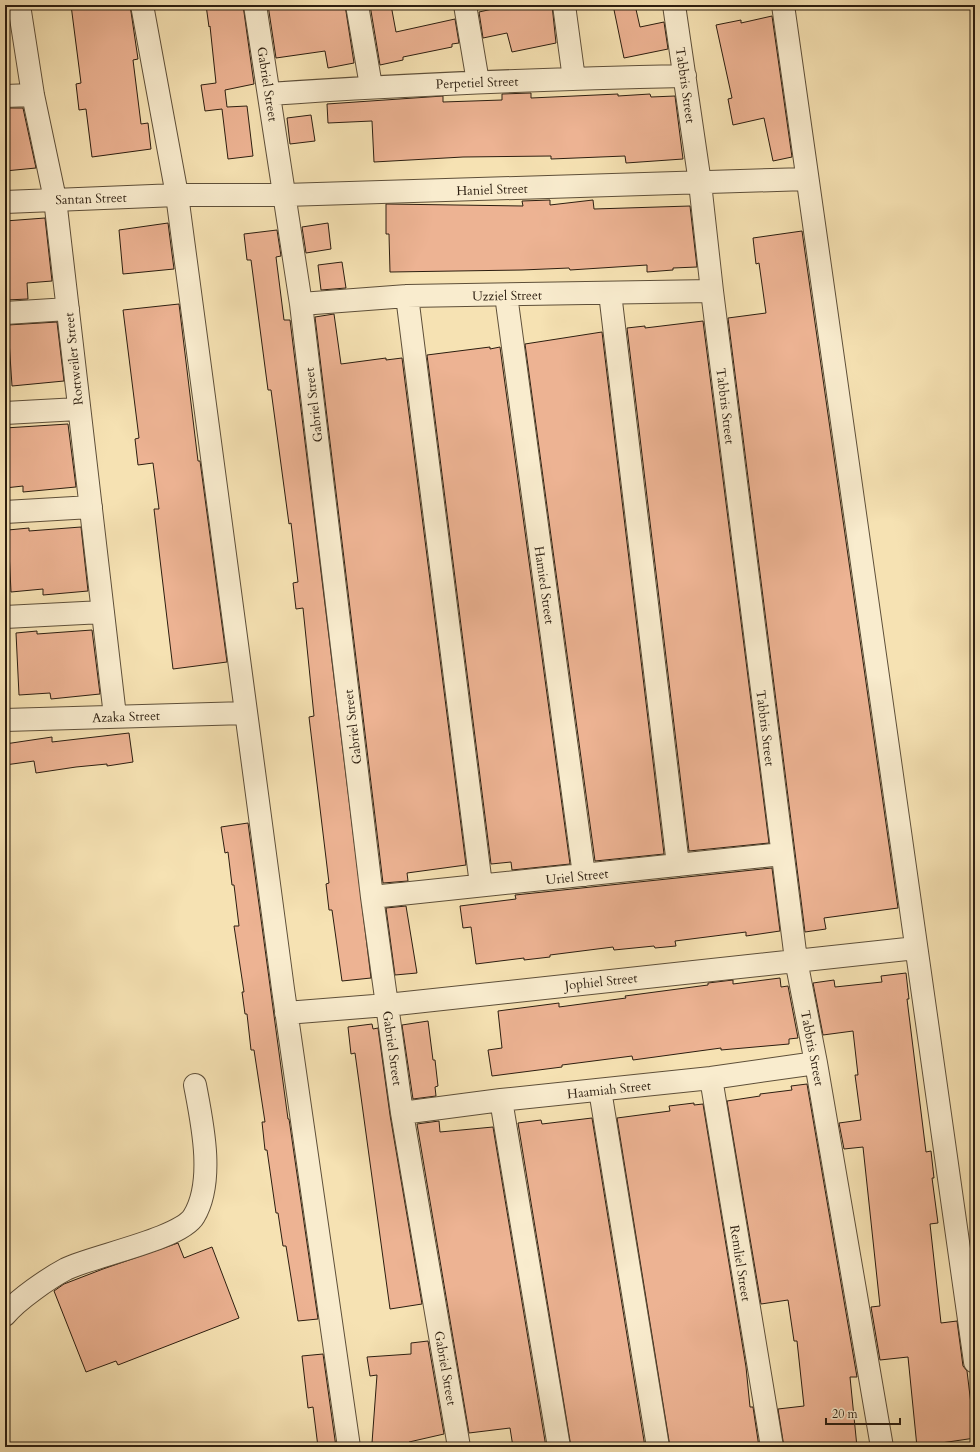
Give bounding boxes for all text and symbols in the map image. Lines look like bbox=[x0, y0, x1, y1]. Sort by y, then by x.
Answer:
street label: Gabriel Street bbox=[252, 46, 282, 123]
street label: Tabbris Street bbox=[671, 46, 699, 124]
street label: Perpetiel Street bbox=[435, 73, 519, 93]
street label: Haniel Street bbox=[456, 180, 528, 200]
street label: Santan Street bbox=[55, 189, 127, 209]
street label: Uzziel Street bbox=[472, 286, 542, 306]
street label: Rottweiler Street bbox=[60, 312, 88, 406]
street label: Gabriel Street bbox=[300, 366, 328, 443]
street label: Tabbris Street bbox=[711, 367, 739, 445]
street label: Hamied Street bbox=[530, 545, 558, 625]
street label: Gabriel Street bbox=[339, 688, 367, 765]
street label: Tabbris Street bbox=[751, 689, 779, 767]
street label: Azaka Street bbox=[92, 707, 160, 727]
street label: Uriel Street bbox=[545, 865, 609, 889]
street label: Jophiel Street bbox=[562, 969, 638, 995]
street label: Tabbris Street bbox=[796, 1009, 828, 1088]
street label: Gabriel Street bbox=[378, 1010, 406, 1087]
street label: Haamiah Street bbox=[566, 1077, 652, 1103]
street label: Remliel Street bbox=[725, 1224, 755, 1303]
street label: Gabriel Street bbox=[430, 1330, 460, 1407]
scale bar bbox=[826, 1400, 900, 1426]
text: 20 m bbox=[832, 1406, 859, 1422]

